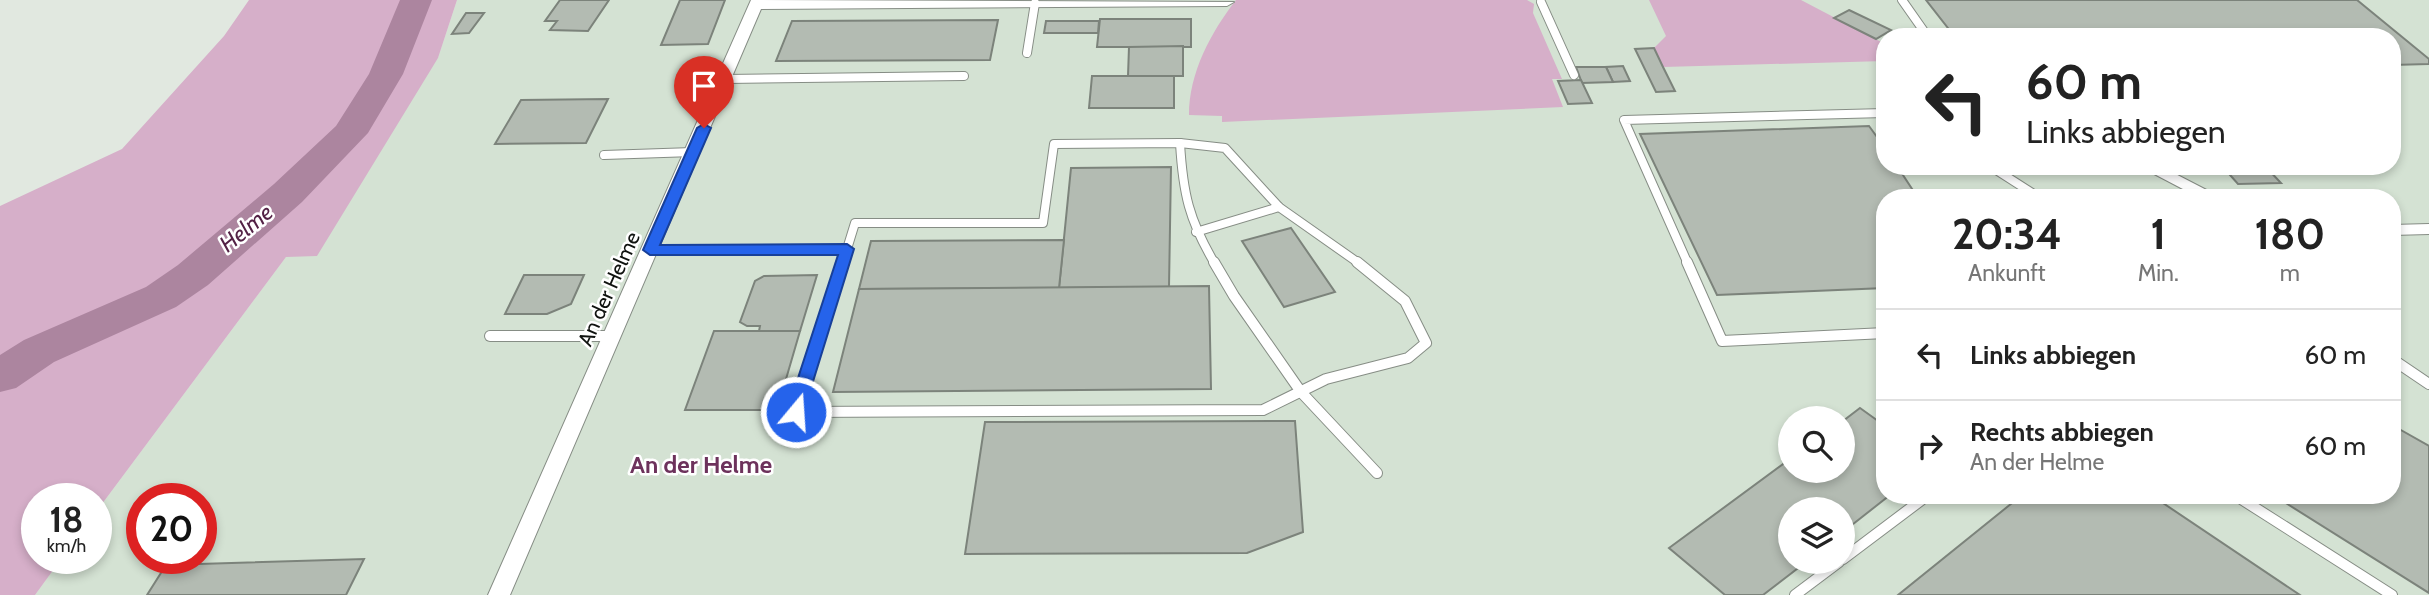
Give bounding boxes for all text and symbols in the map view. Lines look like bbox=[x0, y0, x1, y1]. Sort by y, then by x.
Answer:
text: 60 m bbox=[2026, 52, 2142, 111]
pin bbox=[674, 56, 734, 128]
icon: left bbox=[1911, 56, 2002, 147]
icon: arrive bbox=[685, 67, 723, 105]
text: Links abbiegen bbox=[2026, 112, 2226, 151]
water label: Helme bbox=[214, 198, 278, 258]
text: 20:34 bbox=[1952, 208, 2062, 260]
text: 1 bbox=[2150, 208, 2166, 260]
text: 180 bbox=[2255, 208, 2325, 260]
street label: An der Helme bbox=[572, 227, 645, 350]
text: Ankunft bbox=[1968, 259, 2046, 287]
text: Min. bbox=[2138, 259, 2179, 287]
text: m bbox=[2280, 259, 2300, 287]
icon: left bbox=[1911, 336, 1949, 374]
text: Links abbiegen bbox=[1970, 339, 2136, 371]
text: 60 m bbox=[2304, 339, 2366, 371]
position arrow bbox=[759, 375, 833, 449]
map controls bbox=[1778, 406, 1855, 574]
button: search bbox=[1778, 406, 1855, 483]
text: Rechts abbiegen bbox=[1970, 416, 2154, 448]
icon: right bbox=[1911, 427, 1949, 465]
text: 60 m bbox=[2304, 430, 2366, 462]
text: An der Helme bbox=[1970, 448, 2104, 476]
district label: An der Helme bbox=[630, 450, 772, 479]
speed limit sign: 20 bbox=[126, 483, 217, 574]
button: layers bbox=[1778, 497, 1855, 574]
text: 18 bbox=[49, 498, 84, 541]
text: km/h bbox=[47, 535, 86, 557]

